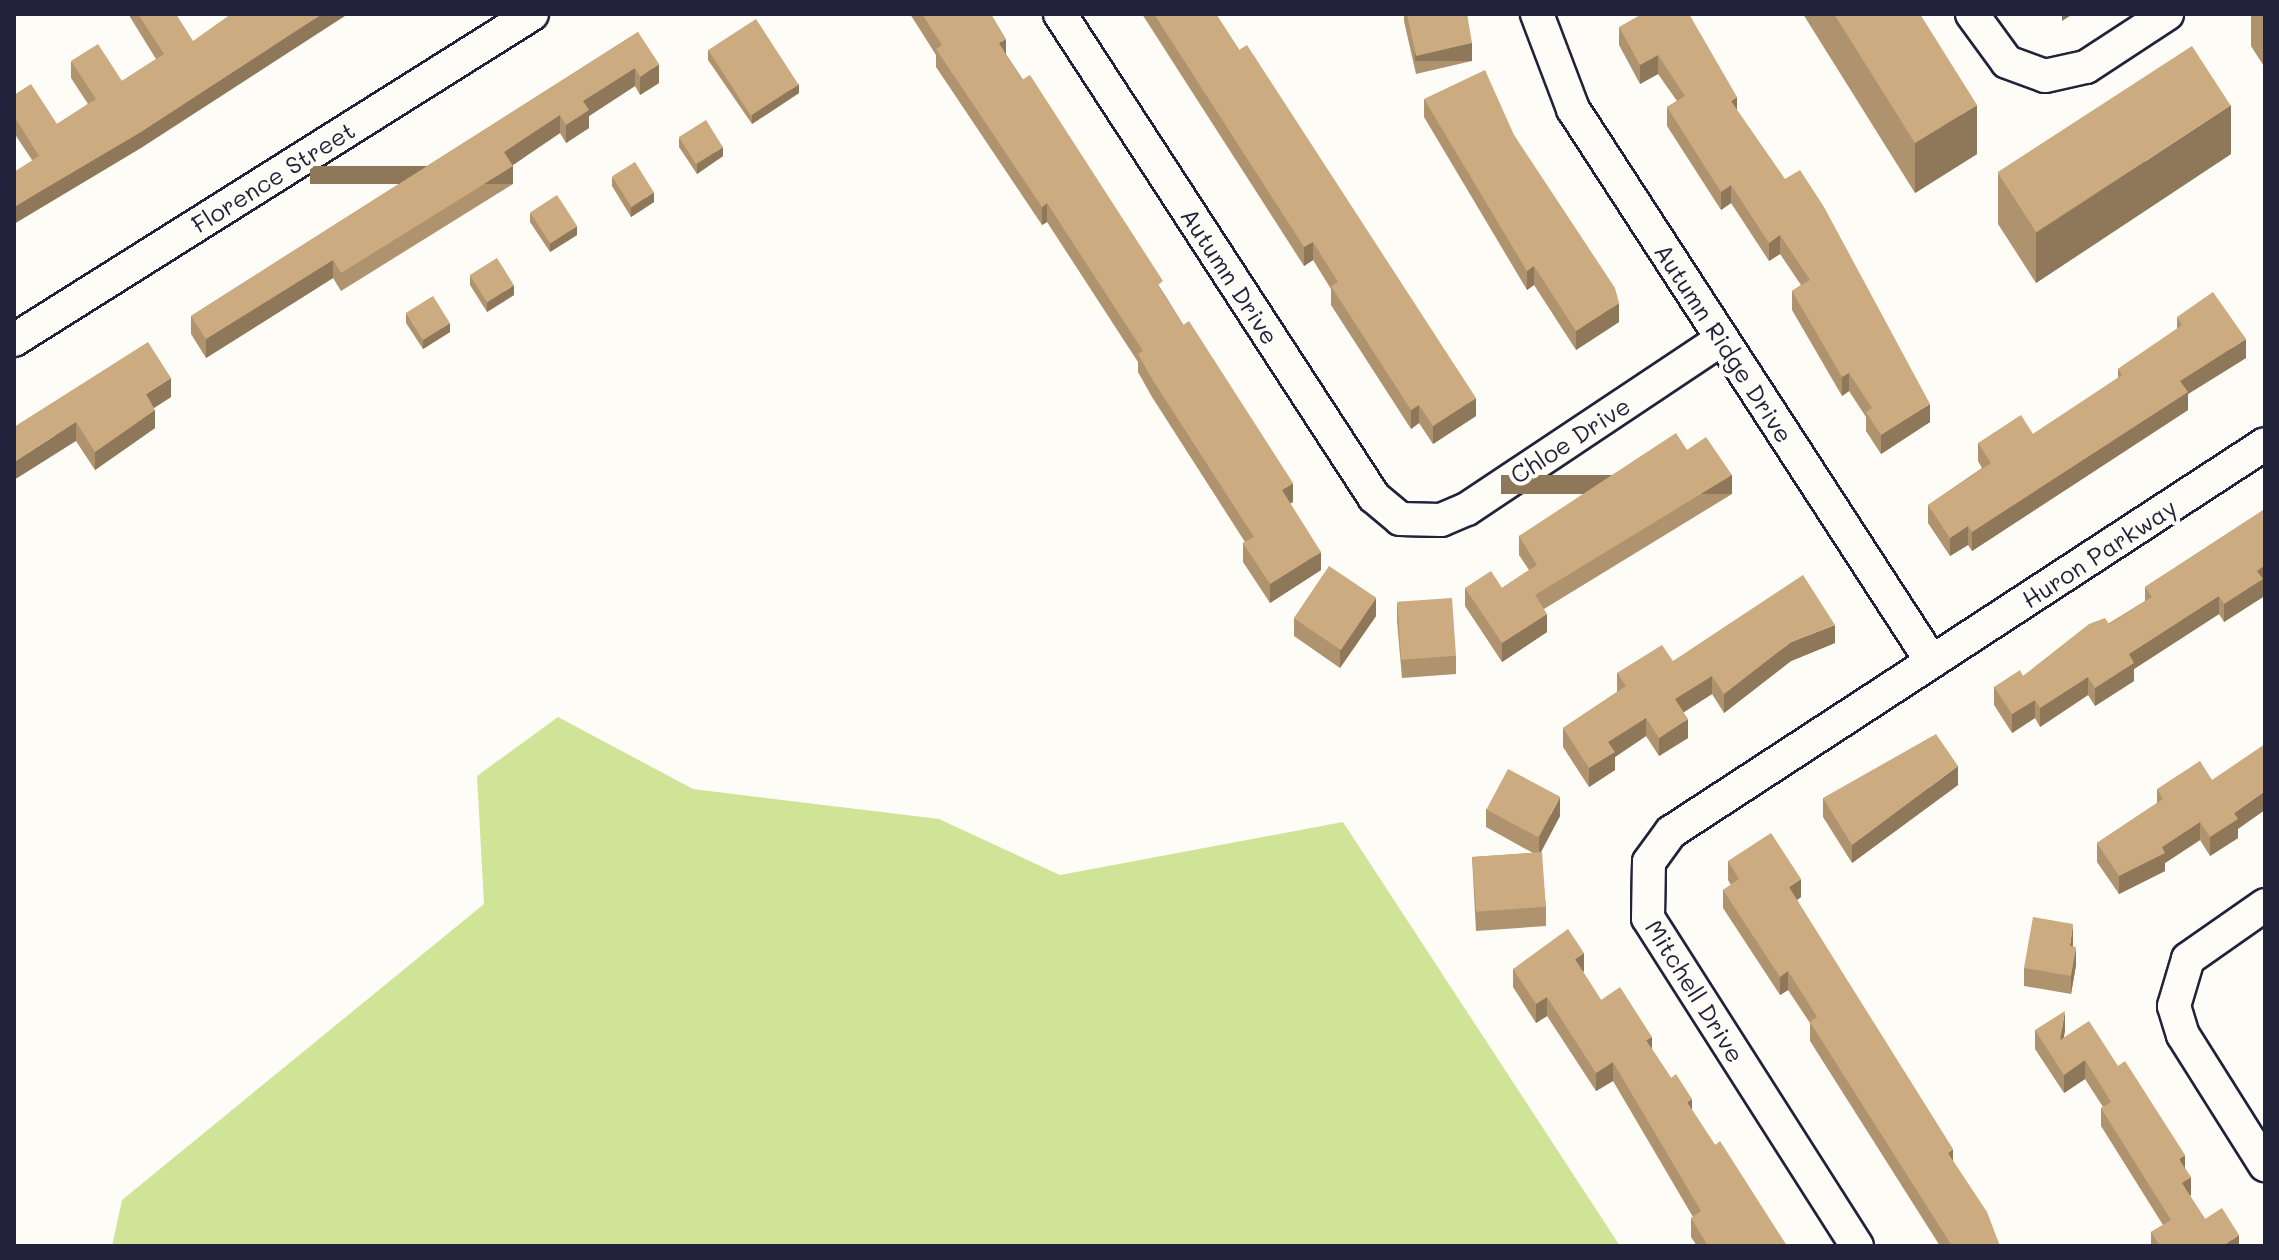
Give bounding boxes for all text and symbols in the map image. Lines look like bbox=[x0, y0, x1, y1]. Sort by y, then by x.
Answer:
street label: Florence Street bbox=[186, 115, 360, 239]
street label: Autumn Drive bbox=[1175, 202, 1285, 350]
street label: Autumn Ridge Drive bbox=[1649, 238, 1799, 448]
street label: Chloe Drive bbox=[1505, 391, 1635, 489]
street label: Huron Parkway bbox=[2017, 492, 2181, 614]
street label: Mitchell Drive bbox=[1640, 914, 1750, 1068]

